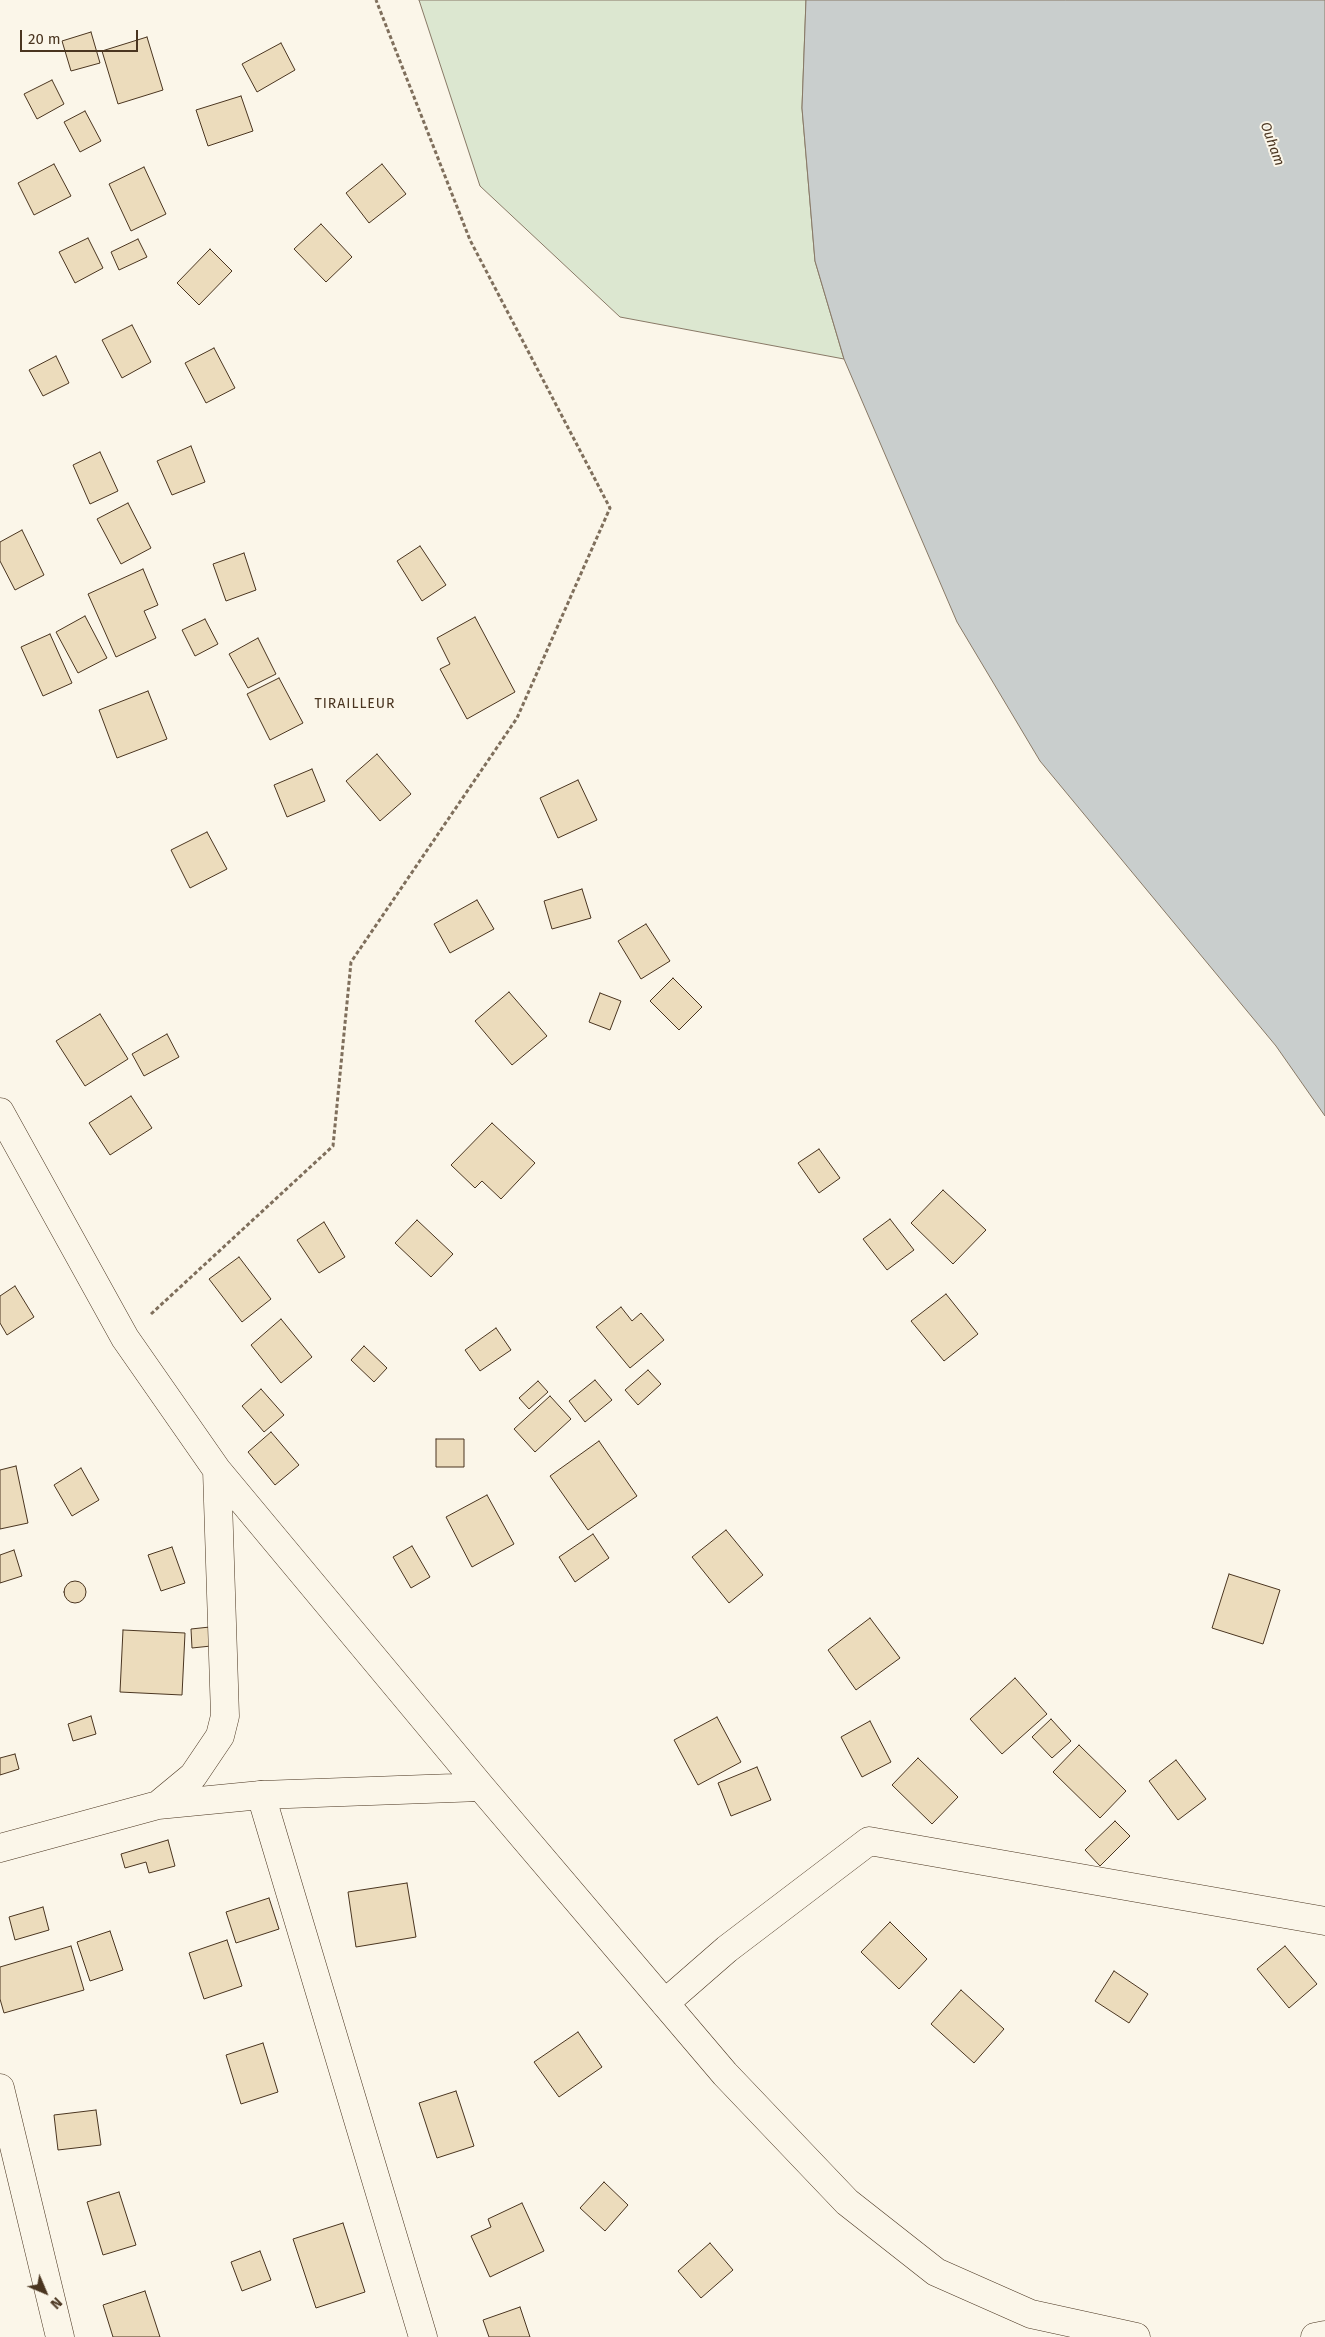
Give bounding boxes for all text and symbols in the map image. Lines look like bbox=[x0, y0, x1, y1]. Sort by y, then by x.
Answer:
scale bar bbox=[22, 20, 140, 52]
text: 20 m bbox=[28, 30, 61, 48]
water label: Ouham bbox=[1256, 120, 1288, 168]
district label: TIRAILLEUR bbox=[313, 696, 397, 712]
north arrow bbox=[20, 2267, 70, 2317]
text: N bbox=[47, 2294, 65, 2312]

